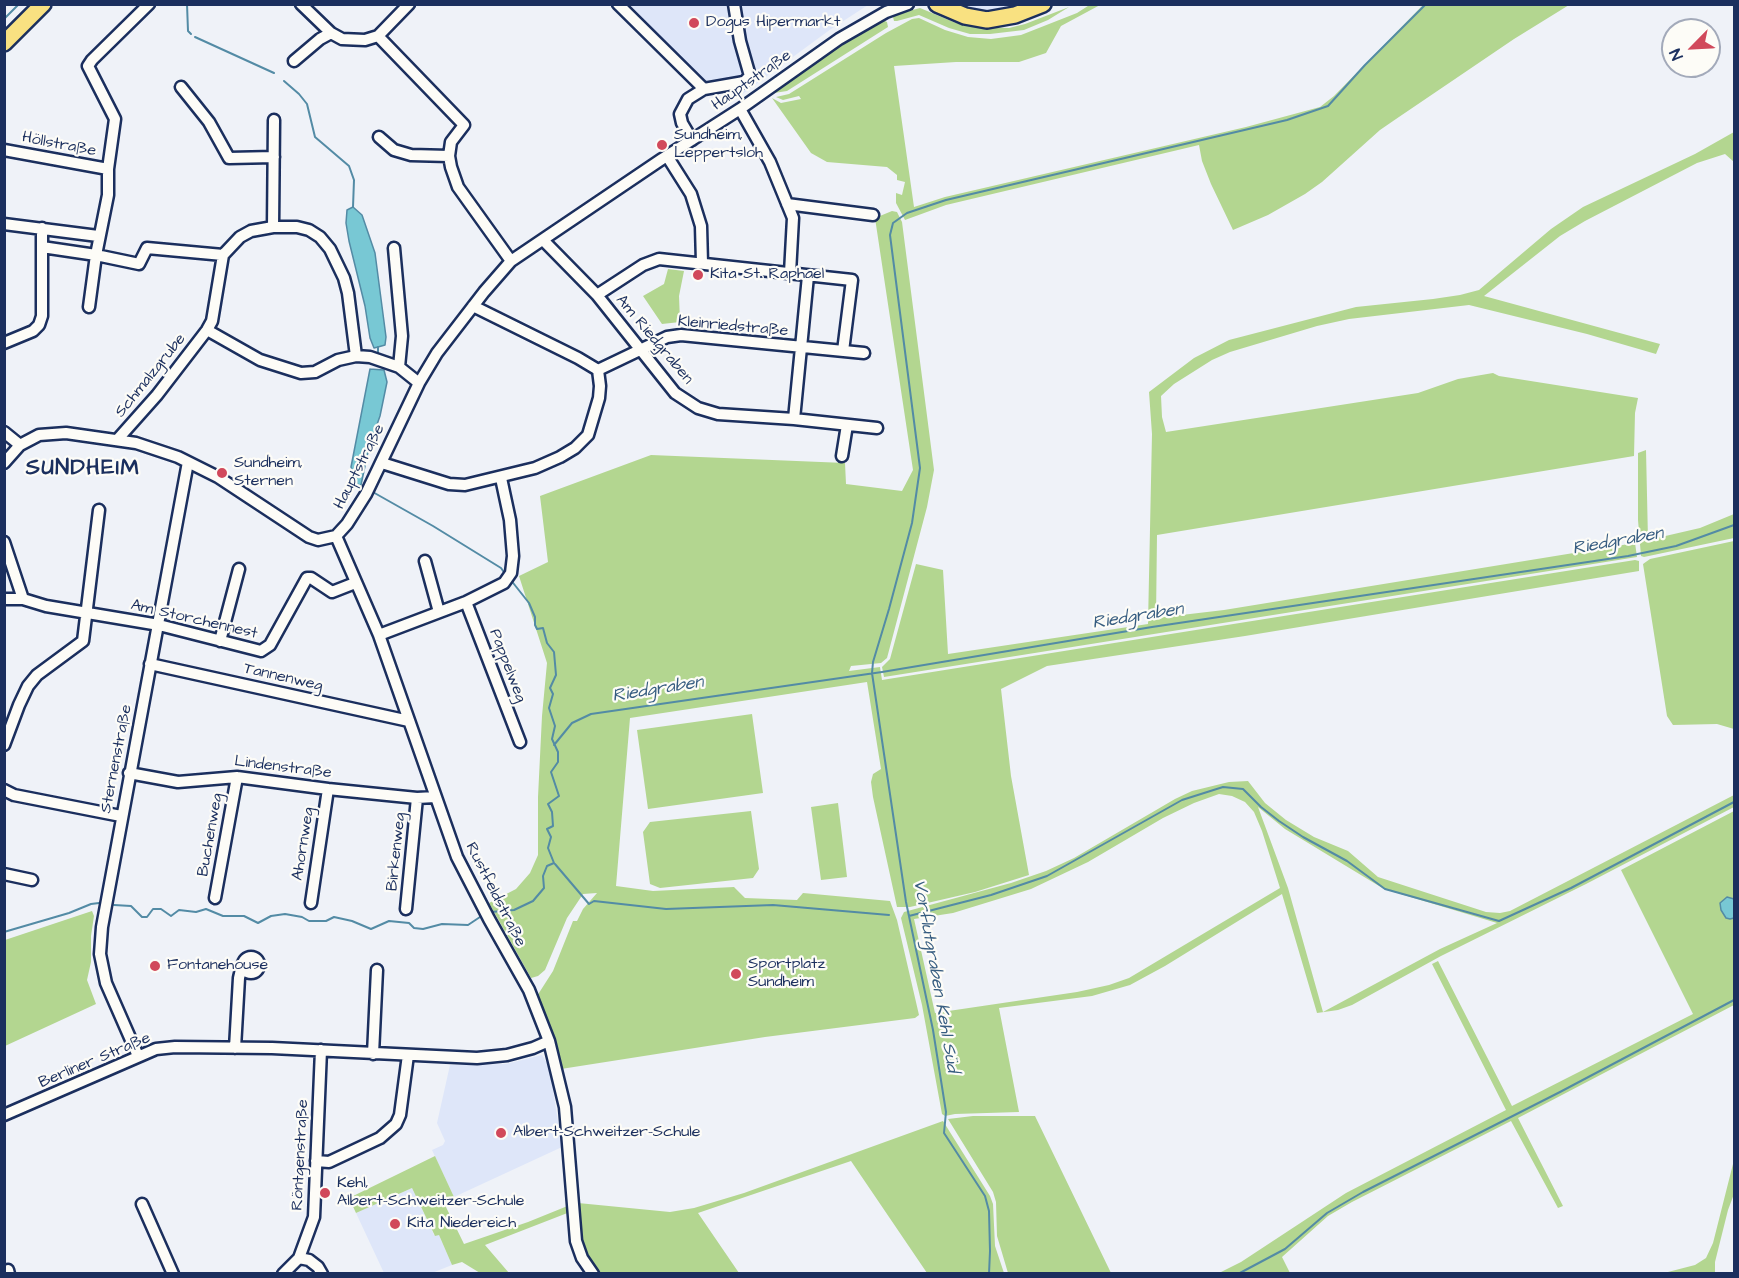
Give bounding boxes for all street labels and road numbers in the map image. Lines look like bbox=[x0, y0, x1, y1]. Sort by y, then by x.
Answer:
street label: Hauptstraße bbox=[708, 47, 796, 115]
street label: Höllstraße bbox=[20, 128, 98, 162]
street label: Am Riedgraben bbox=[611, 291, 697, 389]
street label: Kleinriedstraße bbox=[677, 313, 789, 341]
street label: Schmalzgrube bbox=[111, 330, 191, 422]
street label: Hauptstraße bbox=[330, 421, 390, 513]
street label: Am Storchennest bbox=[129, 596, 259, 644]
street label: Pappelweg bbox=[484, 627, 530, 705]
street label: Tannenweg bbox=[242, 660, 324, 696]
street label: Sternenstraße bbox=[97, 703, 137, 815]
street label: Lindenstraße bbox=[233, 753, 333, 783]
street label: Buchenweg bbox=[194, 792, 228, 878]
street label: Ahornweg bbox=[289, 806, 319, 882]
street label: Birkenweg bbox=[383, 812, 411, 892]
street label: Rustfeldstraße bbox=[460, 840, 530, 950]
street label: Berliner Straße bbox=[36, 1029, 154, 1093]
street label: Röntgenstraße bbox=[289, 1099, 313, 1211]

